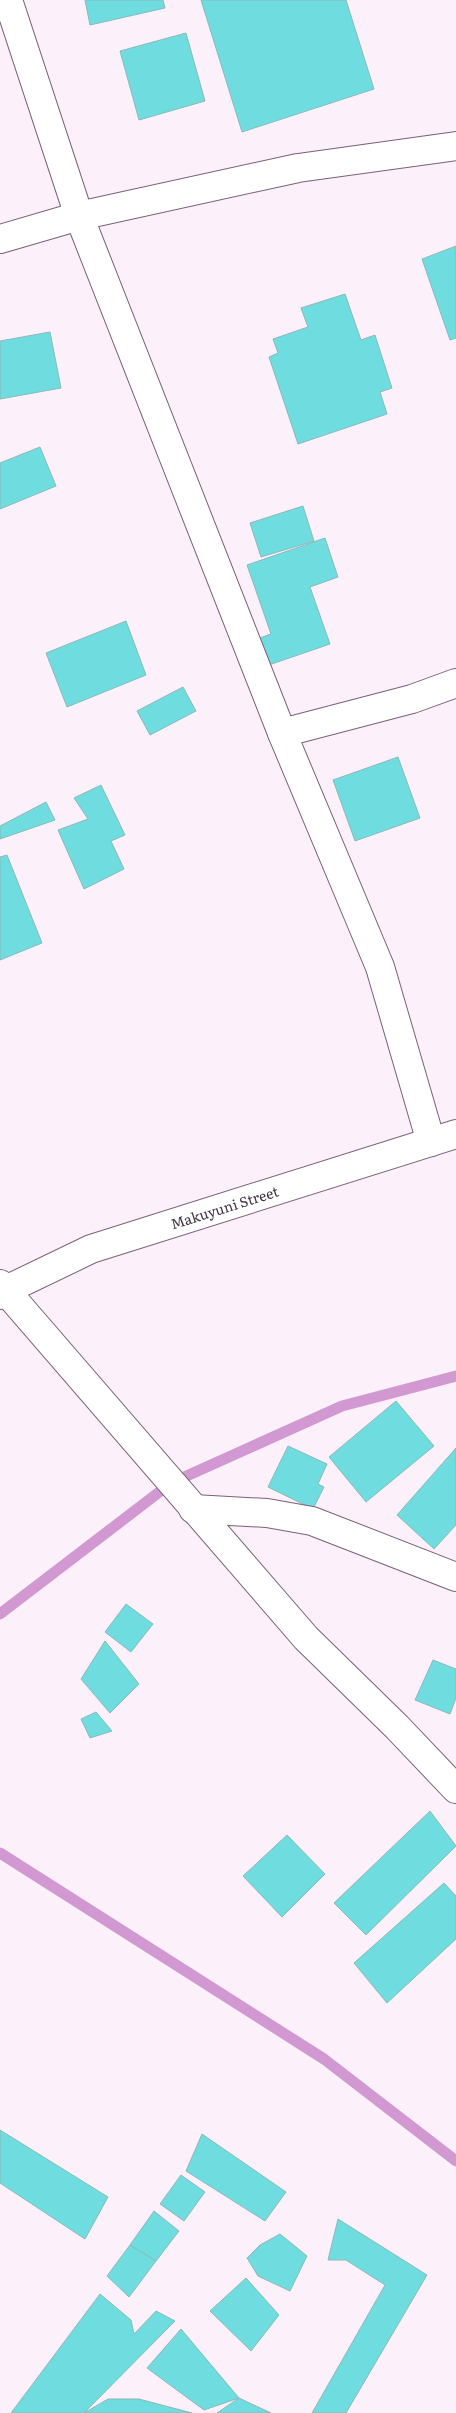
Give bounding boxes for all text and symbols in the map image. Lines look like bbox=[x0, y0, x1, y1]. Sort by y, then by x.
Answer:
street label: Makuyuni Street bbox=[168, 1181, 281, 1233]

